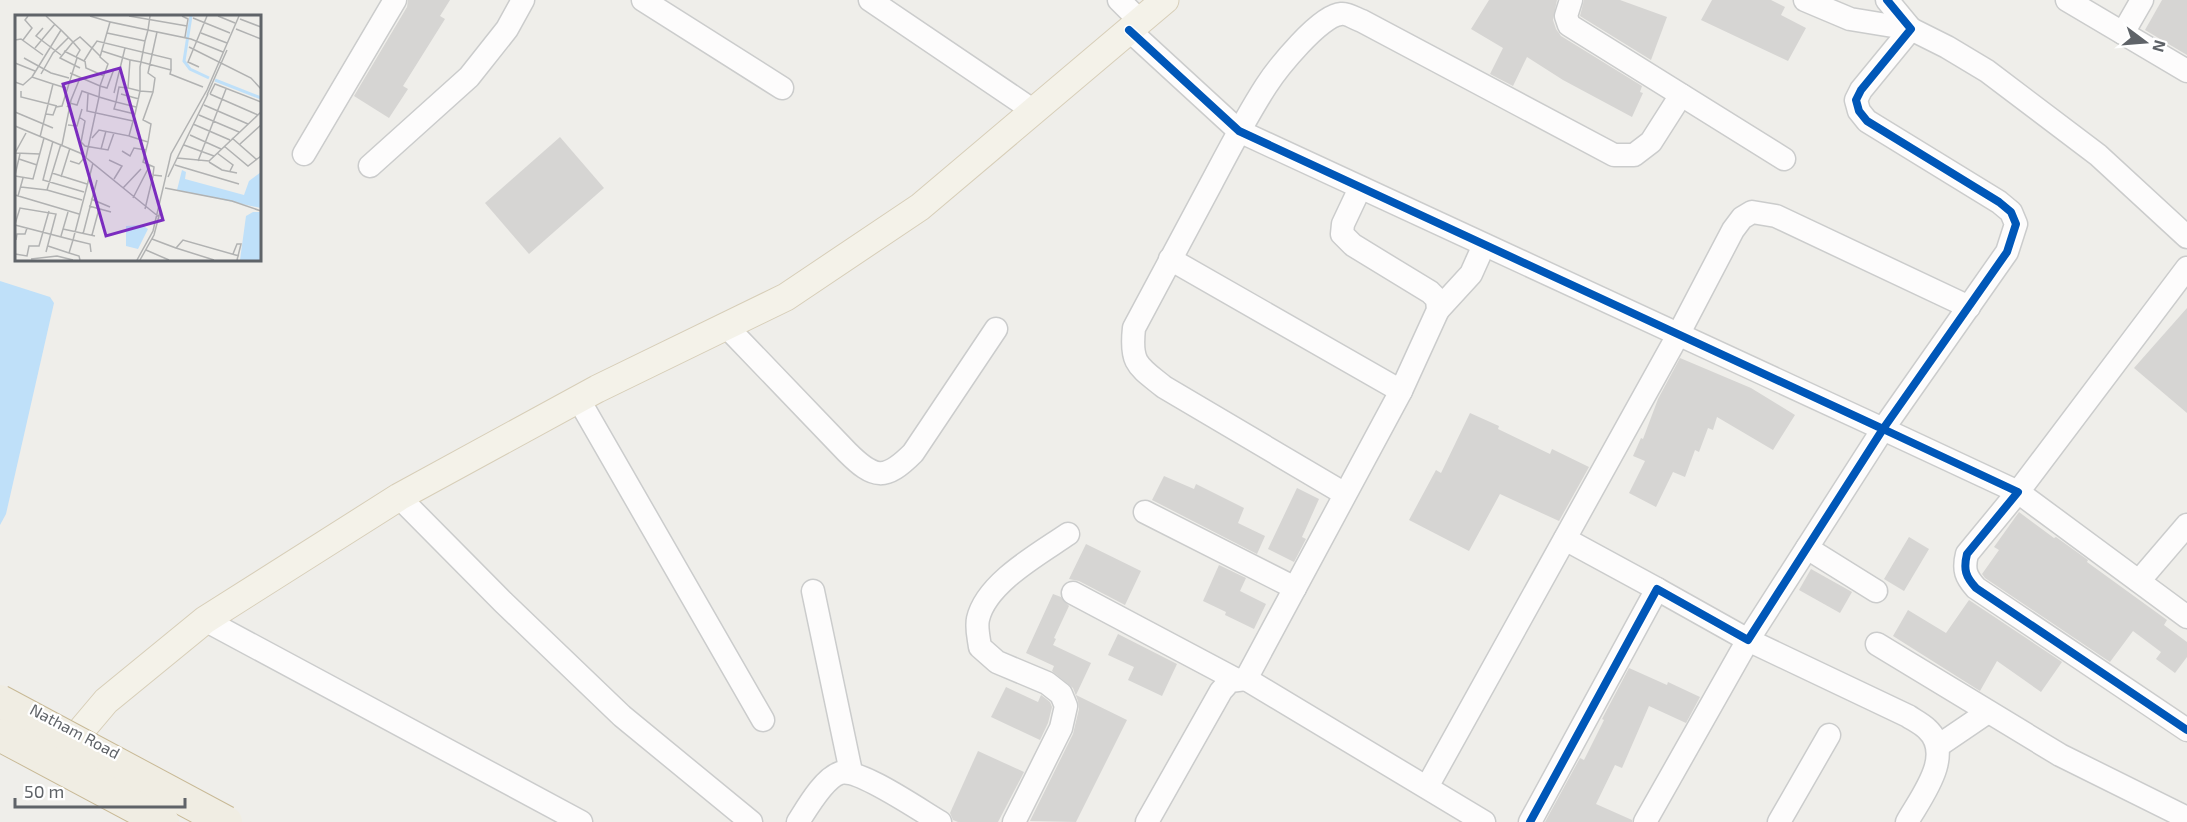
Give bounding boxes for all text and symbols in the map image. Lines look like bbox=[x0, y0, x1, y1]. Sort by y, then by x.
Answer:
north arrow bbox=[2115, 12, 2175, 72]
inset map bbox=[15, 15, 261, 261]
text: N bbox=[2149, 38, 2171, 54]
street label: Natham Road bbox=[27, 699, 123, 762]
scale bar bbox=[15, 771, 184, 809]
text: 50 m bbox=[24, 780, 64, 802]

